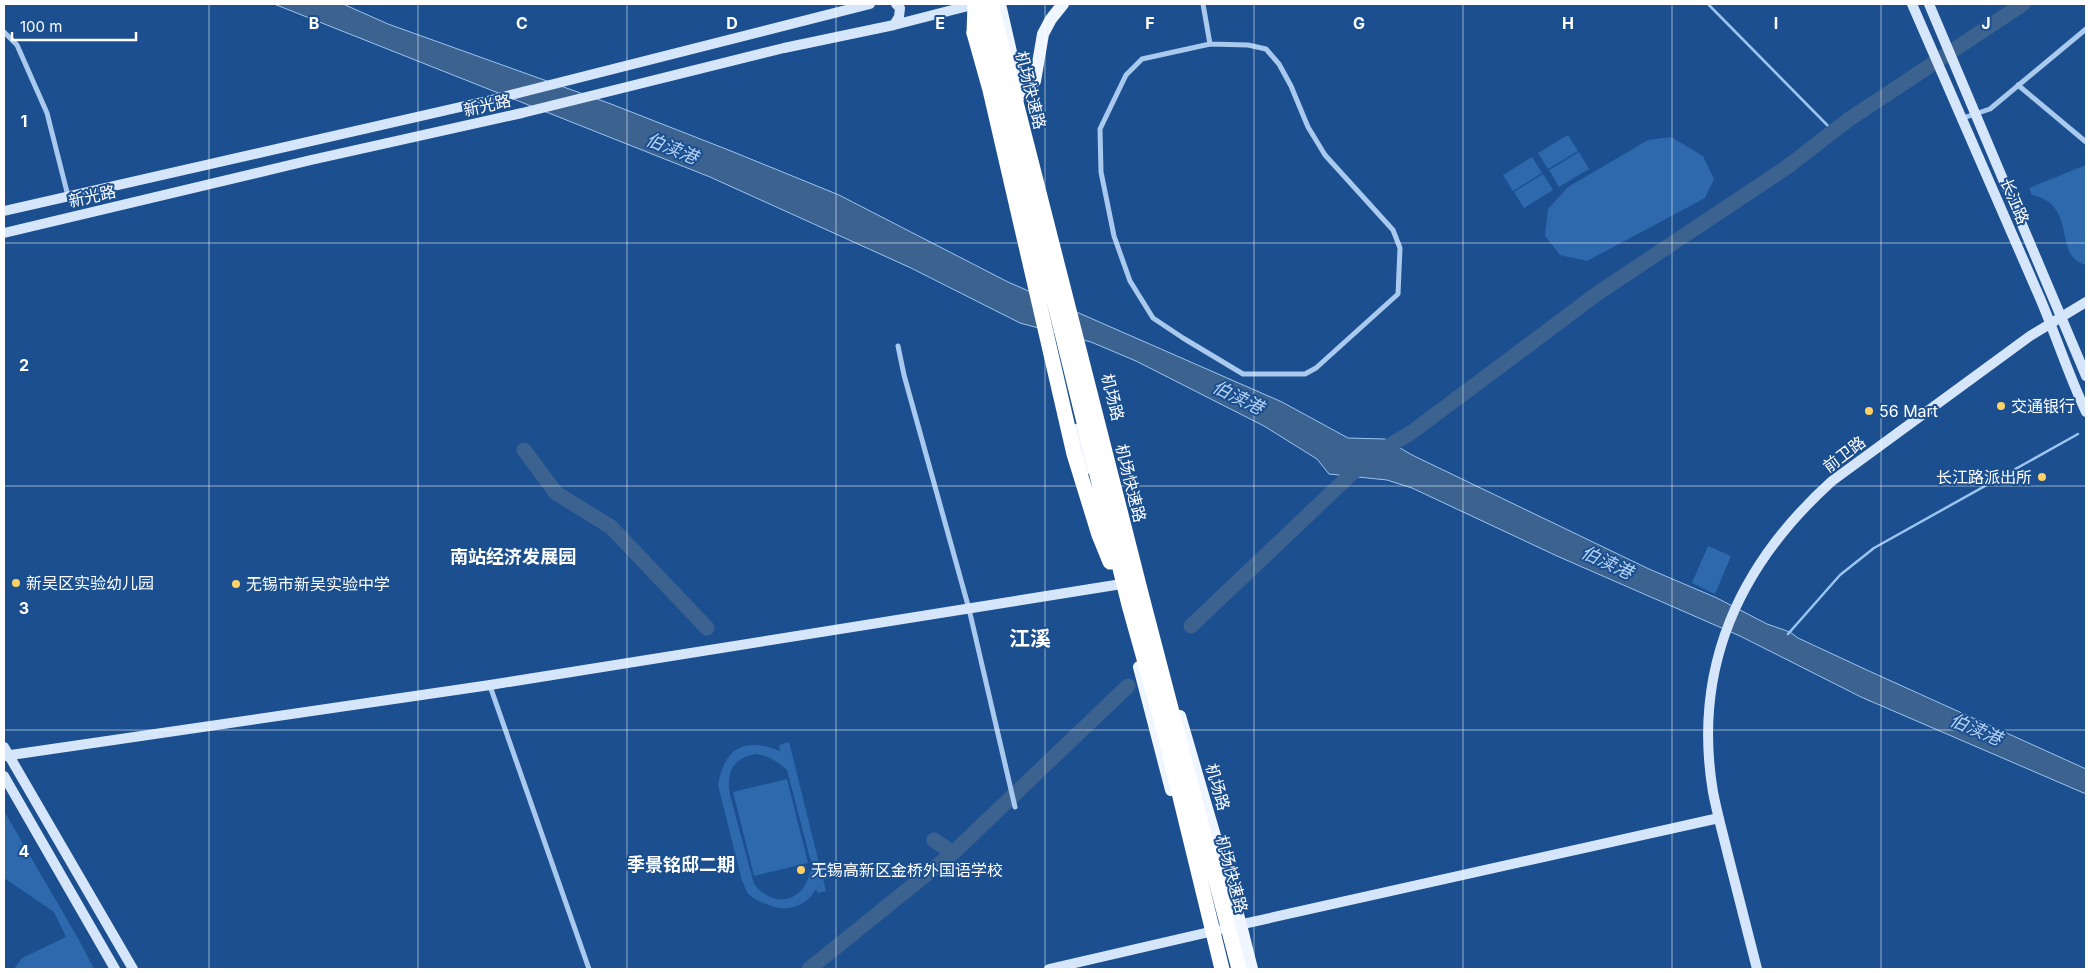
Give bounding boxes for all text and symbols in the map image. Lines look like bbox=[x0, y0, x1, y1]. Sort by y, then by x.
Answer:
scale bar bbox=[12, 10, 136, 42]
text: B bbox=[309, 13, 319, 33]
text: C bbox=[516, 13, 528, 33]
text: D bbox=[726, 13, 738, 33]
text: E bbox=[935, 13, 945, 33]
text: F bbox=[1145, 13, 1155, 33]
text: G bbox=[1353, 13, 1365, 33]
text: H bbox=[1562, 13, 1574, 33]
text: I bbox=[1774, 13, 1778, 33]
text: J bbox=[1981, 13, 1991, 33]
text: 100 m bbox=[20, 17, 62, 36]
street label: 机场快速路 bbox=[1012, 49, 1050, 131]
street label: 新光路 bbox=[461, 90, 513, 120]
text: 1 bbox=[21, 111, 27, 131]
water label: 伯渎港 bbox=[643, 128, 704, 169]
street label: 长江路 bbox=[1996, 175, 2034, 227]
street label: 新光路 bbox=[66, 181, 118, 211]
text: 2 bbox=[19, 355, 29, 375]
street label: 机场路 bbox=[1097, 371, 1129, 423]
water label: 伯渎港 bbox=[1209, 376, 1270, 420]
place label: 交通银行 bbox=[2011, 396, 2075, 416]
marker: 交通银行 bbox=[1995, 400, 2007, 412]
place label: 56 Mart bbox=[1879, 401, 1938, 421]
marker: 56 Mart bbox=[1863, 405, 1875, 417]
street label: 前卫路 bbox=[1819, 432, 1869, 476]
street label: 机场快速路 bbox=[1112, 442, 1150, 524]
place label: 长江路派出所 bbox=[1936, 467, 2032, 487]
marker: 长江路派出所 bbox=[2036, 471, 2048, 483]
water label: 伯渎港 bbox=[1578, 541, 1639, 584]
district label: 南站经济发展园 bbox=[450, 546, 576, 567]
place label: 新吴区实验幼儿园 bbox=[26, 573, 154, 593]
place label: 无锡市新吴实验中学 bbox=[246, 574, 390, 594]
marker: 新吴区实验幼儿园 bbox=[10, 577, 22, 589]
marker: 无锡市新吴实验中学 bbox=[230, 578, 242, 590]
text: 3 bbox=[19, 598, 29, 618]
district label: 江溪 bbox=[1009, 626, 1051, 651]
water label: 伯渎港 bbox=[1947, 709, 2008, 750]
street label: 机场路 bbox=[1202, 761, 1234, 813]
street label: 机场快速路 bbox=[1212, 833, 1252, 915]
text: 4 bbox=[19, 841, 30, 861]
district label: 季景铭邸二期 bbox=[627, 854, 735, 875]
place label: 无锡高新区金桥外国语学校 bbox=[811, 860, 1003, 880]
marker: 无锡高新区金桥外国语学校 bbox=[795, 864, 807, 876]

